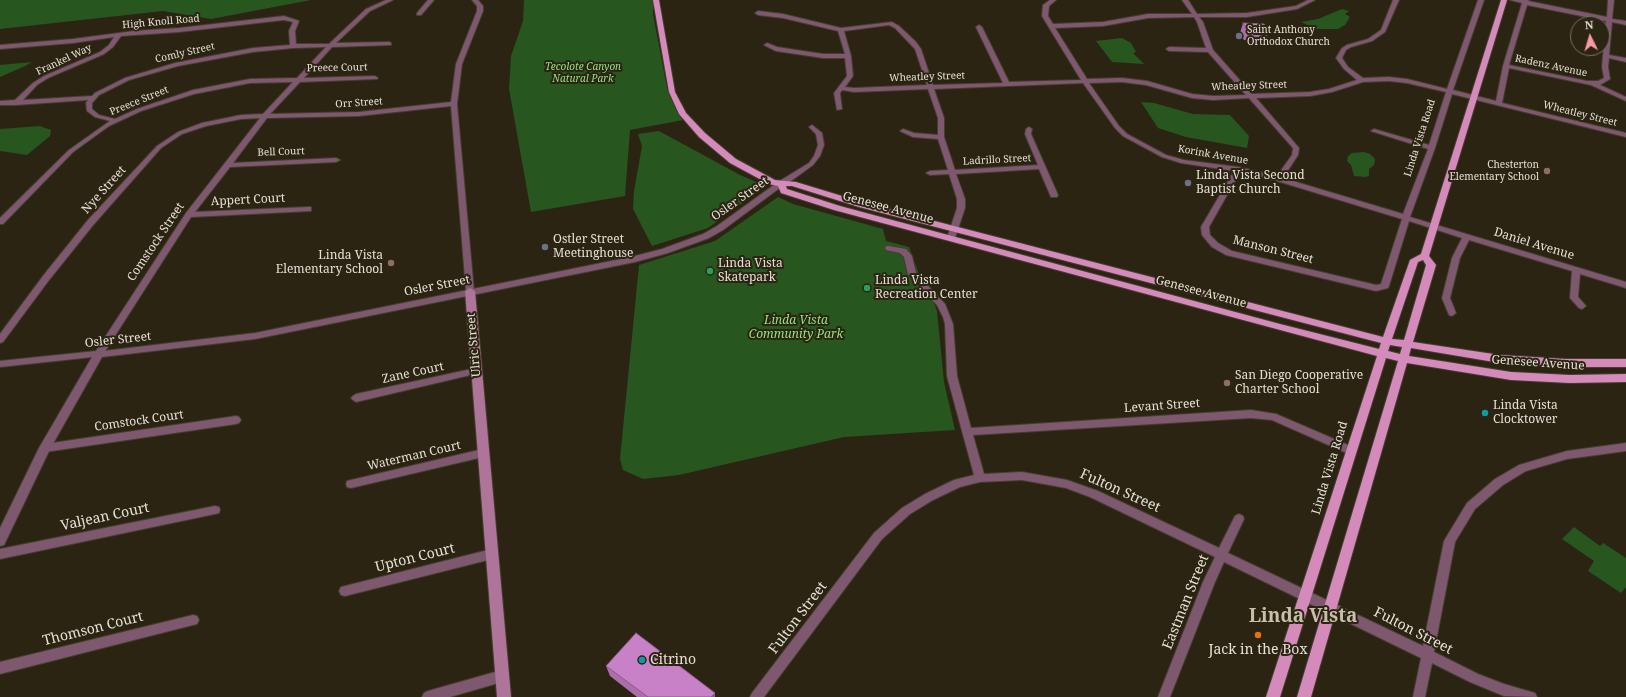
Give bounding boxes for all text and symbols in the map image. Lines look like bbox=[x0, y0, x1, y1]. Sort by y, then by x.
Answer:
street label: High Knoll Road bbox=[122, 13, 200, 31]
north arrow bbox=[1570, 16, 1610, 56]
text: N bbox=[1584, 17, 1594, 32]
place label: Saint Anthony Orthodox Church bbox=[1247, 24, 1330, 48]
marker: Saint Anthony Orthodox Church bbox=[1234, 31, 1244, 41]
street label: Comly Street bbox=[154, 40, 216, 66]
street label: Frankel Way bbox=[34, 42, 94, 78]
street label: Radenz Avenue bbox=[1514, 52, 1588, 80]
street label: Preece Court bbox=[306, 61, 368, 75]
park label: Tecolote Canyon Natural Park bbox=[545, 61, 621, 84]
street label: Wheatley Street bbox=[889, 70, 965, 84]
street label: Wheatley Street bbox=[1211, 79, 1287, 93]
street label: Preece Street bbox=[108, 84, 170, 118]
street label: Orr Street bbox=[335, 95, 383, 111]
street label: Linda Vista Road bbox=[1402, 98, 1438, 178]
street label: Wheatley Street bbox=[1542, 99, 1618, 129]
street label: Korink Avenue bbox=[1177, 143, 1249, 167]
street label: Bell Court bbox=[257, 145, 305, 159]
street label: Ladrillo Street bbox=[963, 152, 1031, 168]
place label: Chesterton Elementary School bbox=[1450, 159, 1539, 182]
street label: Nye Street bbox=[79, 163, 129, 217]
marker: Chesterton Elementary School bbox=[1542, 166, 1552, 176]
place label: Linda Vista Second Baptist Church bbox=[1196, 169, 1305, 197]
street label: Osler Street bbox=[709, 174, 771, 224]
marker: Linda Vista Second Baptist Church bbox=[1183, 178, 1193, 188]
street label: Genesee Avenue bbox=[841, 189, 935, 227]
street label: Appert Court bbox=[210, 191, 286, 209]
street label: Comstock Street bbox=[124, 200, 188, 284]
street label: Daniel Avenue bbox=[1492, 225, 1576, 263]
place label: Ostler Street Meetinghouse bbox=[553, 233, 633, 261]
street label: Manson Street bbox=[1231, 233, 1315, 267]
marker: Ostler Street Meetinghouse bbox=[540, 242, 550, 252]
place label: Linda Vista Elementary School bbox=[276, 249, 383, 277]
place label: Linda Vista Skatepark bbox=[718, 257, 783, 285]
marker: Linda Vista Elementary School bbox=[386, 258, 396, 268]
marker: Linda Vista Skatepark bbox=[705, 266, 715, 276]
street label: Osler Street bbox=[403, 273, 471, 299]
street label: Genesee Avenue bbox=[1154, 273, 1248, 311]
place label: Linda Vista Recreation Center bbox=[875, 274, 978, 302]
marker: Linda Vista Recreation Center bbox=[862, 283, 872, 293]
street label: Ulric Street bbox=[464, 312, 484, 378]
park label: Linda Vista Community Park bbox=[749, 314, 843, 342]
street label: Osler Street bbox=[84, 329, 152, 351]
street label: Genesee Avenue bbox=[1491, 353, 1585, 373]
street label: Zane Court bbox=[381, 359, 445, 387]
place label: San Diego Cooperative Charter School bbox=[1235, 369, 1363, 397]
marker: San Diego Cooperative Charter School bbox=[1222, 378, 1232, 388]
street label: Levant Street bbox=[1124, 396, 1200, 416]
place label: Linda Vista Clocktower bbox=[1493, 399, 1558, 427]
street label: Comstock Court bbox=[93, 408, 185, 434]
marker: Linda Vista Clocktower bbox=[1480, 408, 1490, 418]
street label: Linda Vista Road bbox=[1309, 420, 1351, 516]
street label: Waterman Court bbox=[366, 438, 462, 474]
street label: Fulton Street bbox=[1077, 466, 1163, 516]
street label: Valjean Court bbox=[59, 499, 151, 535]
street label: Upton Court bbox=[373, 540, 457, 576]
street label: Eastman Street bbox=[1159, 552, 1213, 652]
street label: Fulton Street bbox=[765, 579, 831, 657]
street label: Fulton Street bbox=[1371, 604, 1455, 658]
district label: Linda Vista bbox=[1249, 606, 1357, 628]
street label: Thomson Court bbox=[41, 608, 145, 650]
marker: Jack in the Box bbox=[1253, 630, 1263, 640]
place label: Jack in the Box bbox=[1208, 642, 1308, 658]
place label: Citrino bbox=[650, 652, 696, 668]
marker: Citrino bbox=[637, 655, 647, 665]

